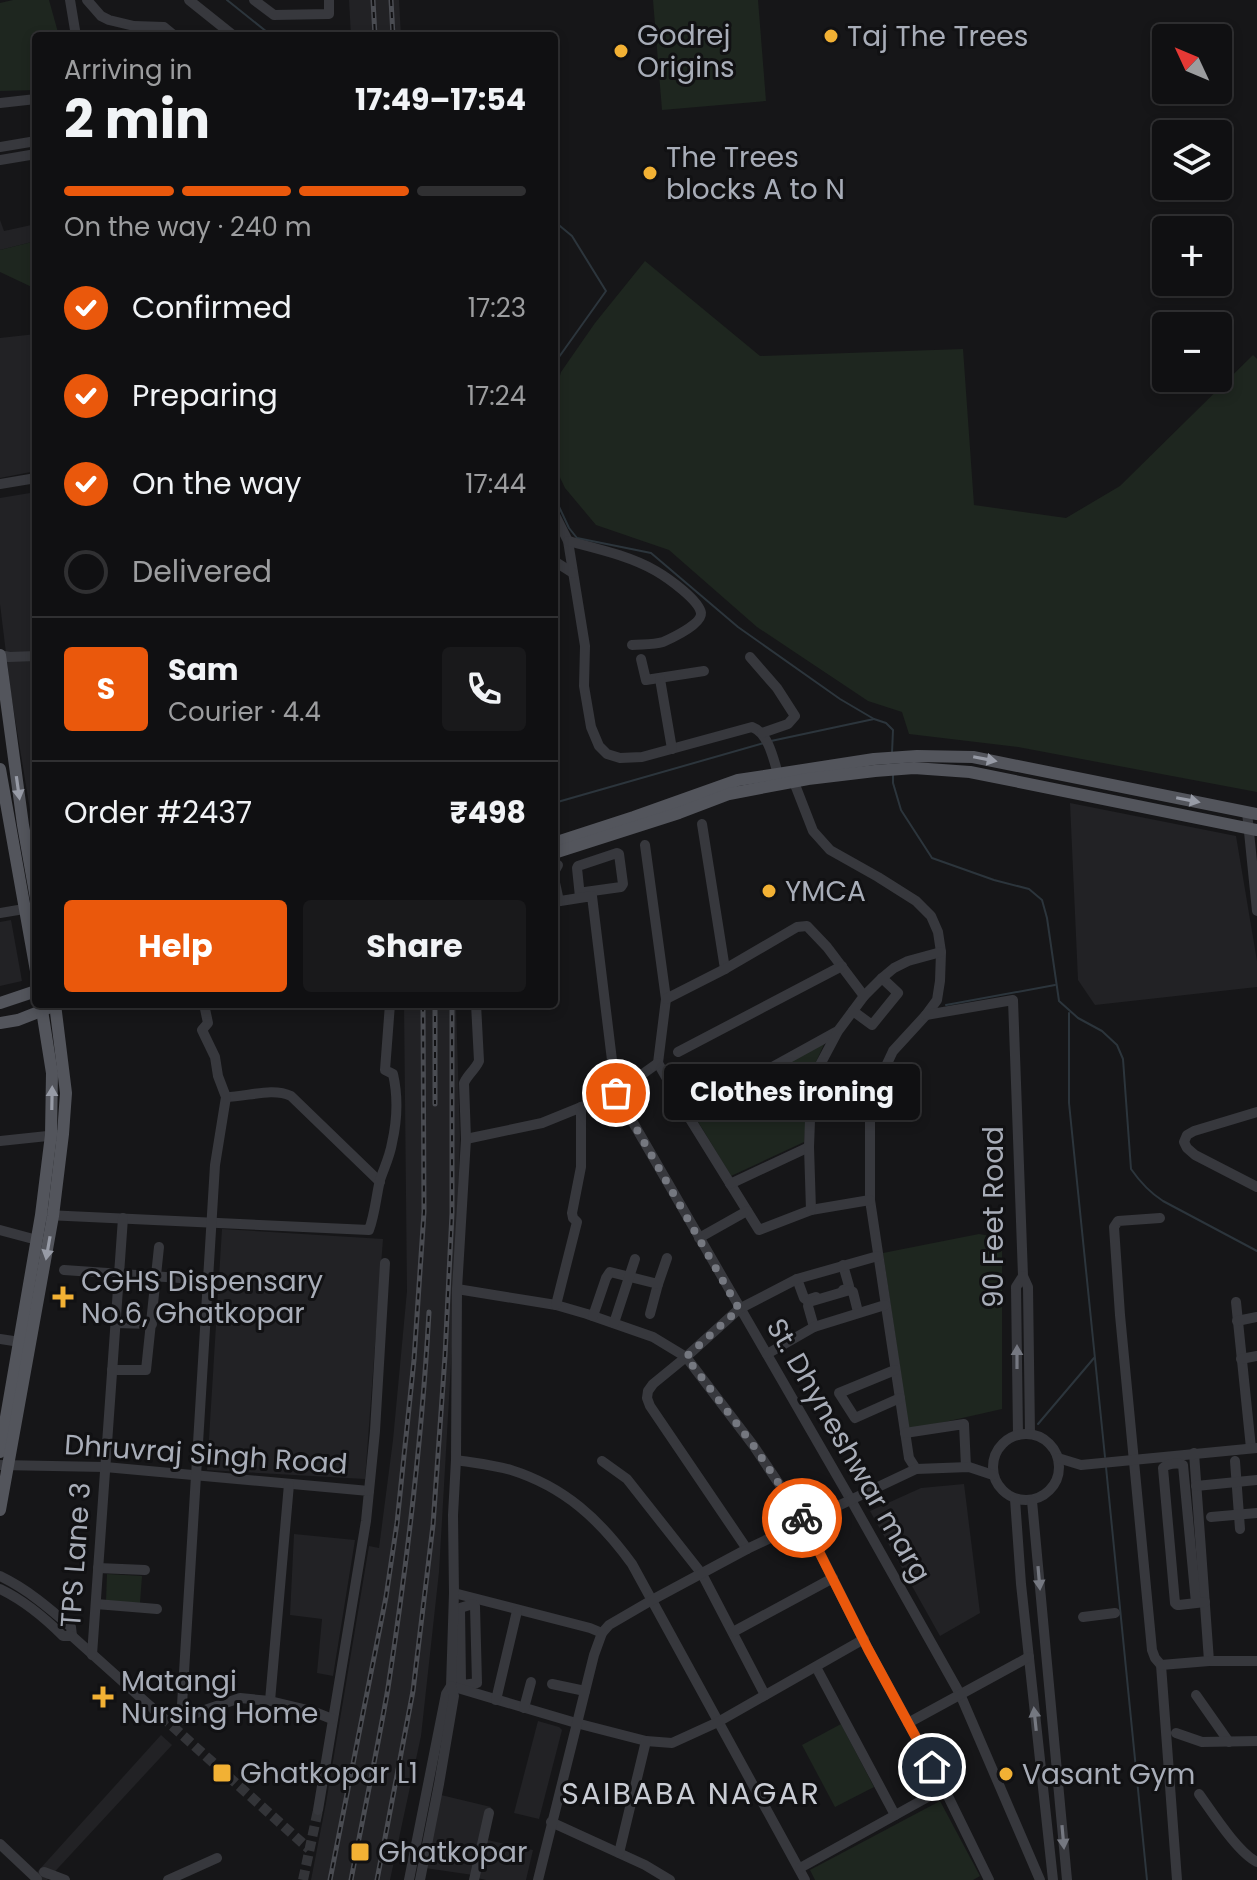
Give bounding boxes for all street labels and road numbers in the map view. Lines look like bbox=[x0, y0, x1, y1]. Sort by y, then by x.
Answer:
street label: 90 Feet Road bbox=[974, 1126, 1013, 1308]
street label: St. Dhyneshwar marg bbox=[757, 1311, 940, 1589]
street label: Dhruvraj Singh Road bbox=[63, 1425, 349, 1484]
street label: TPS Lane 3 bbox=[51, 1481, 100, 1629]

